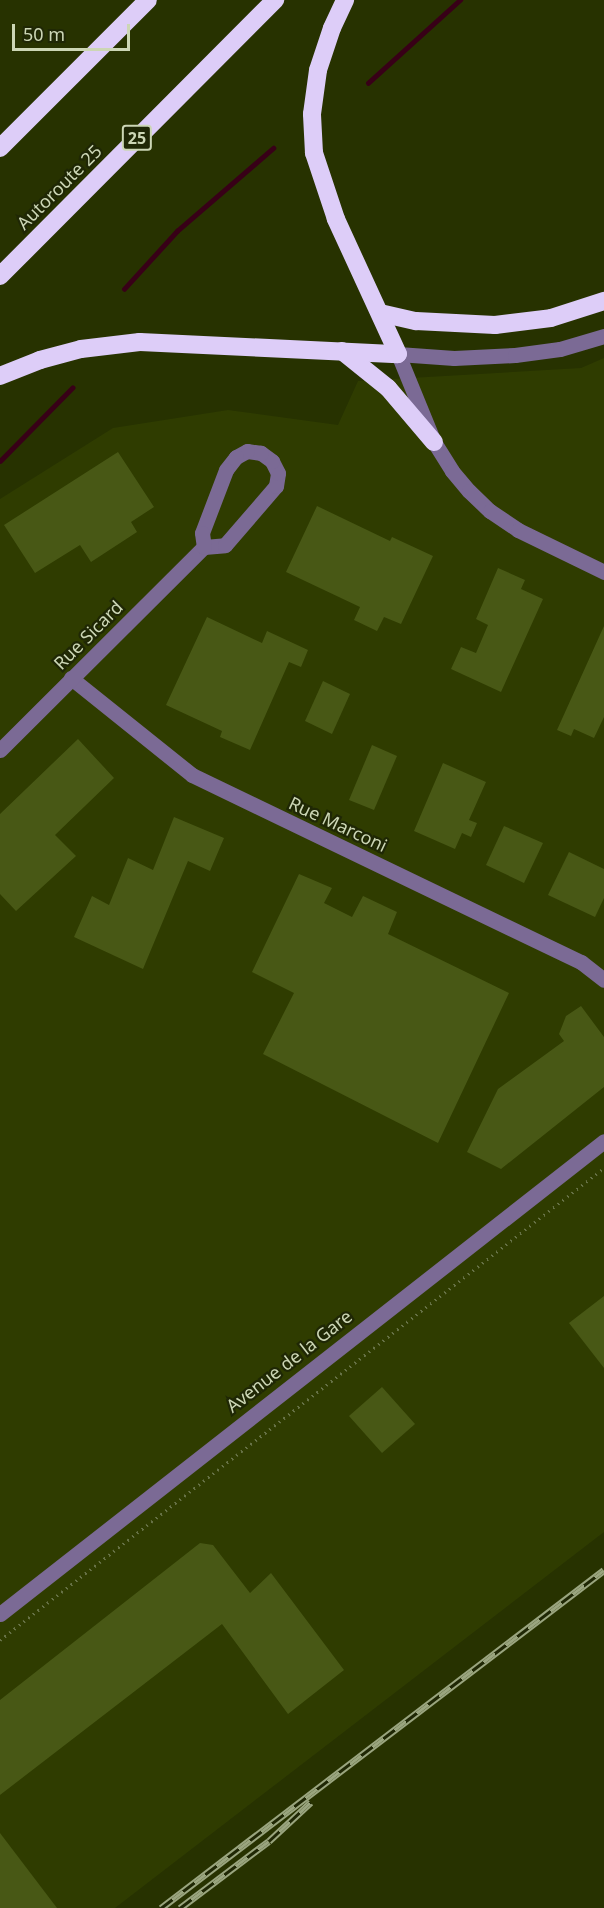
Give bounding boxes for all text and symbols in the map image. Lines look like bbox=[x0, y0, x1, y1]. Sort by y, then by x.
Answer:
scale bar bbox=[15, 12, 134, 50]
text: 50 m bbox=[23, 22, 65, 46]
road number: 25 bbox=[120, 125, 154, 151]
street label: Autoroute 25 bbox=[12, 140, 106, 234]
street label: Rue Sicard bbox=[49, 596, 127, 674]
street label: Rue Marconi bbox=[285, 792, 391, 856]
street label: Avenue de la Gare bbox=[222, 1305, 356, 1417]

